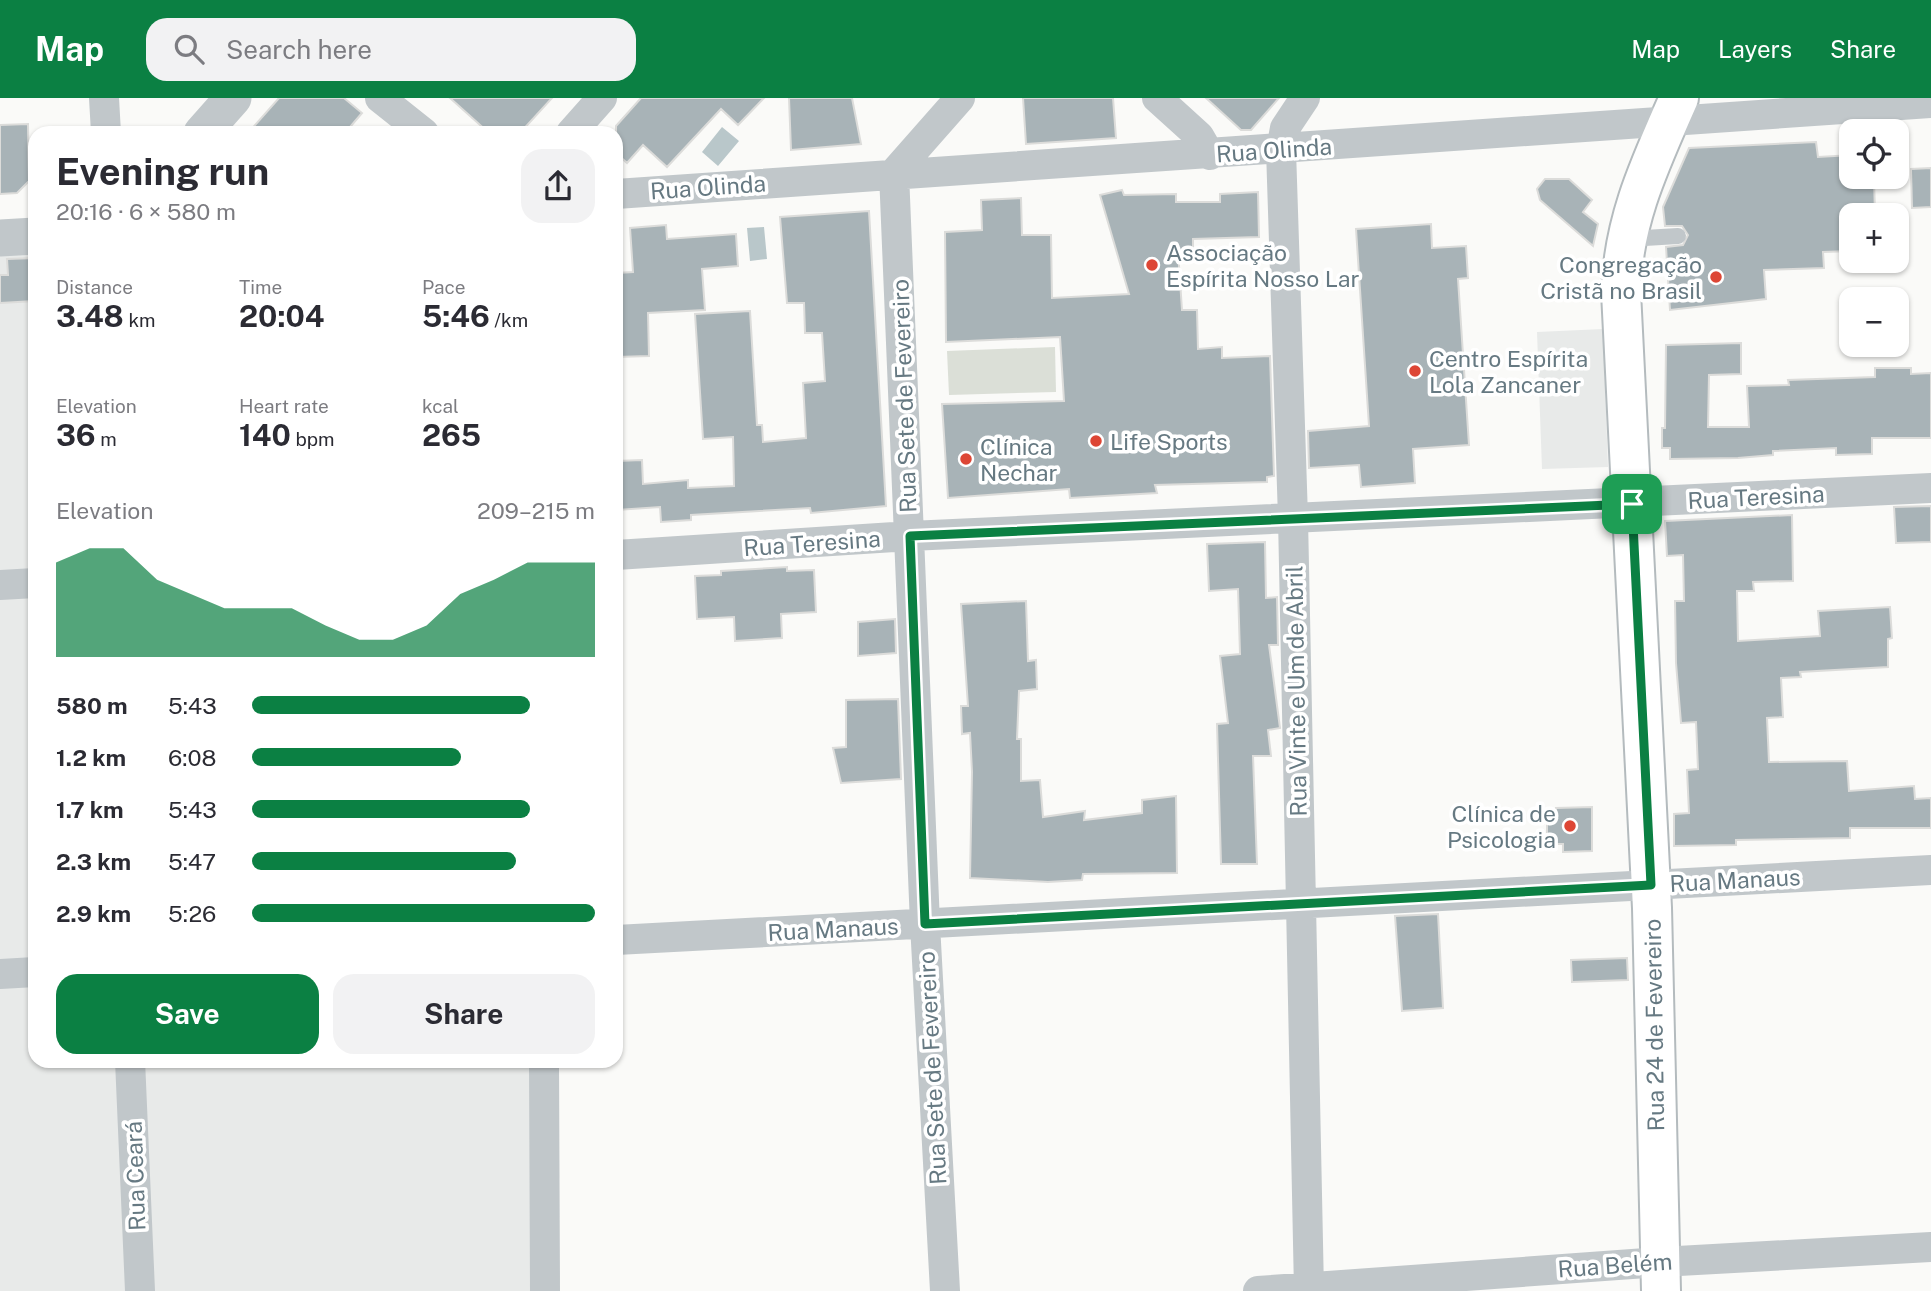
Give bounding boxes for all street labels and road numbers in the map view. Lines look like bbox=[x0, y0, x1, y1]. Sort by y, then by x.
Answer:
street label: Rua Olinda bbox=[1215, 132, 1333, 168]
street label: Rua Olinda bbox=[649, 169, 767, 205]
street label: Rua Sete de Fevereiro bbox=[886, 279, 922, 513]
street label: Rua Teresina bbox=[1687, 480, 1825, 514]
street label: Rua Teresina bbox=[743, 525, 881, 561]
street label: Rua Vinte e Um de Abril bbox=[1280, 565, 1312, 817]
street label: Rua Manaus bbox=[1669, 863, 1801, 897]
street label: Rua Manaus bbox=[767, 912, 899, 946]
street label: Rua 24 de Fevereiro bbox=[1639, 918, 1669, 1132]
street label: Rua Sete de Fevereiro bbox=[912, 950, 952, 1186]
street label: Rua Ceará bbox=[120, 1121, 150, 1231]
street label: Rua Belém bbox=[1557, 1248, 1673, 1282]

